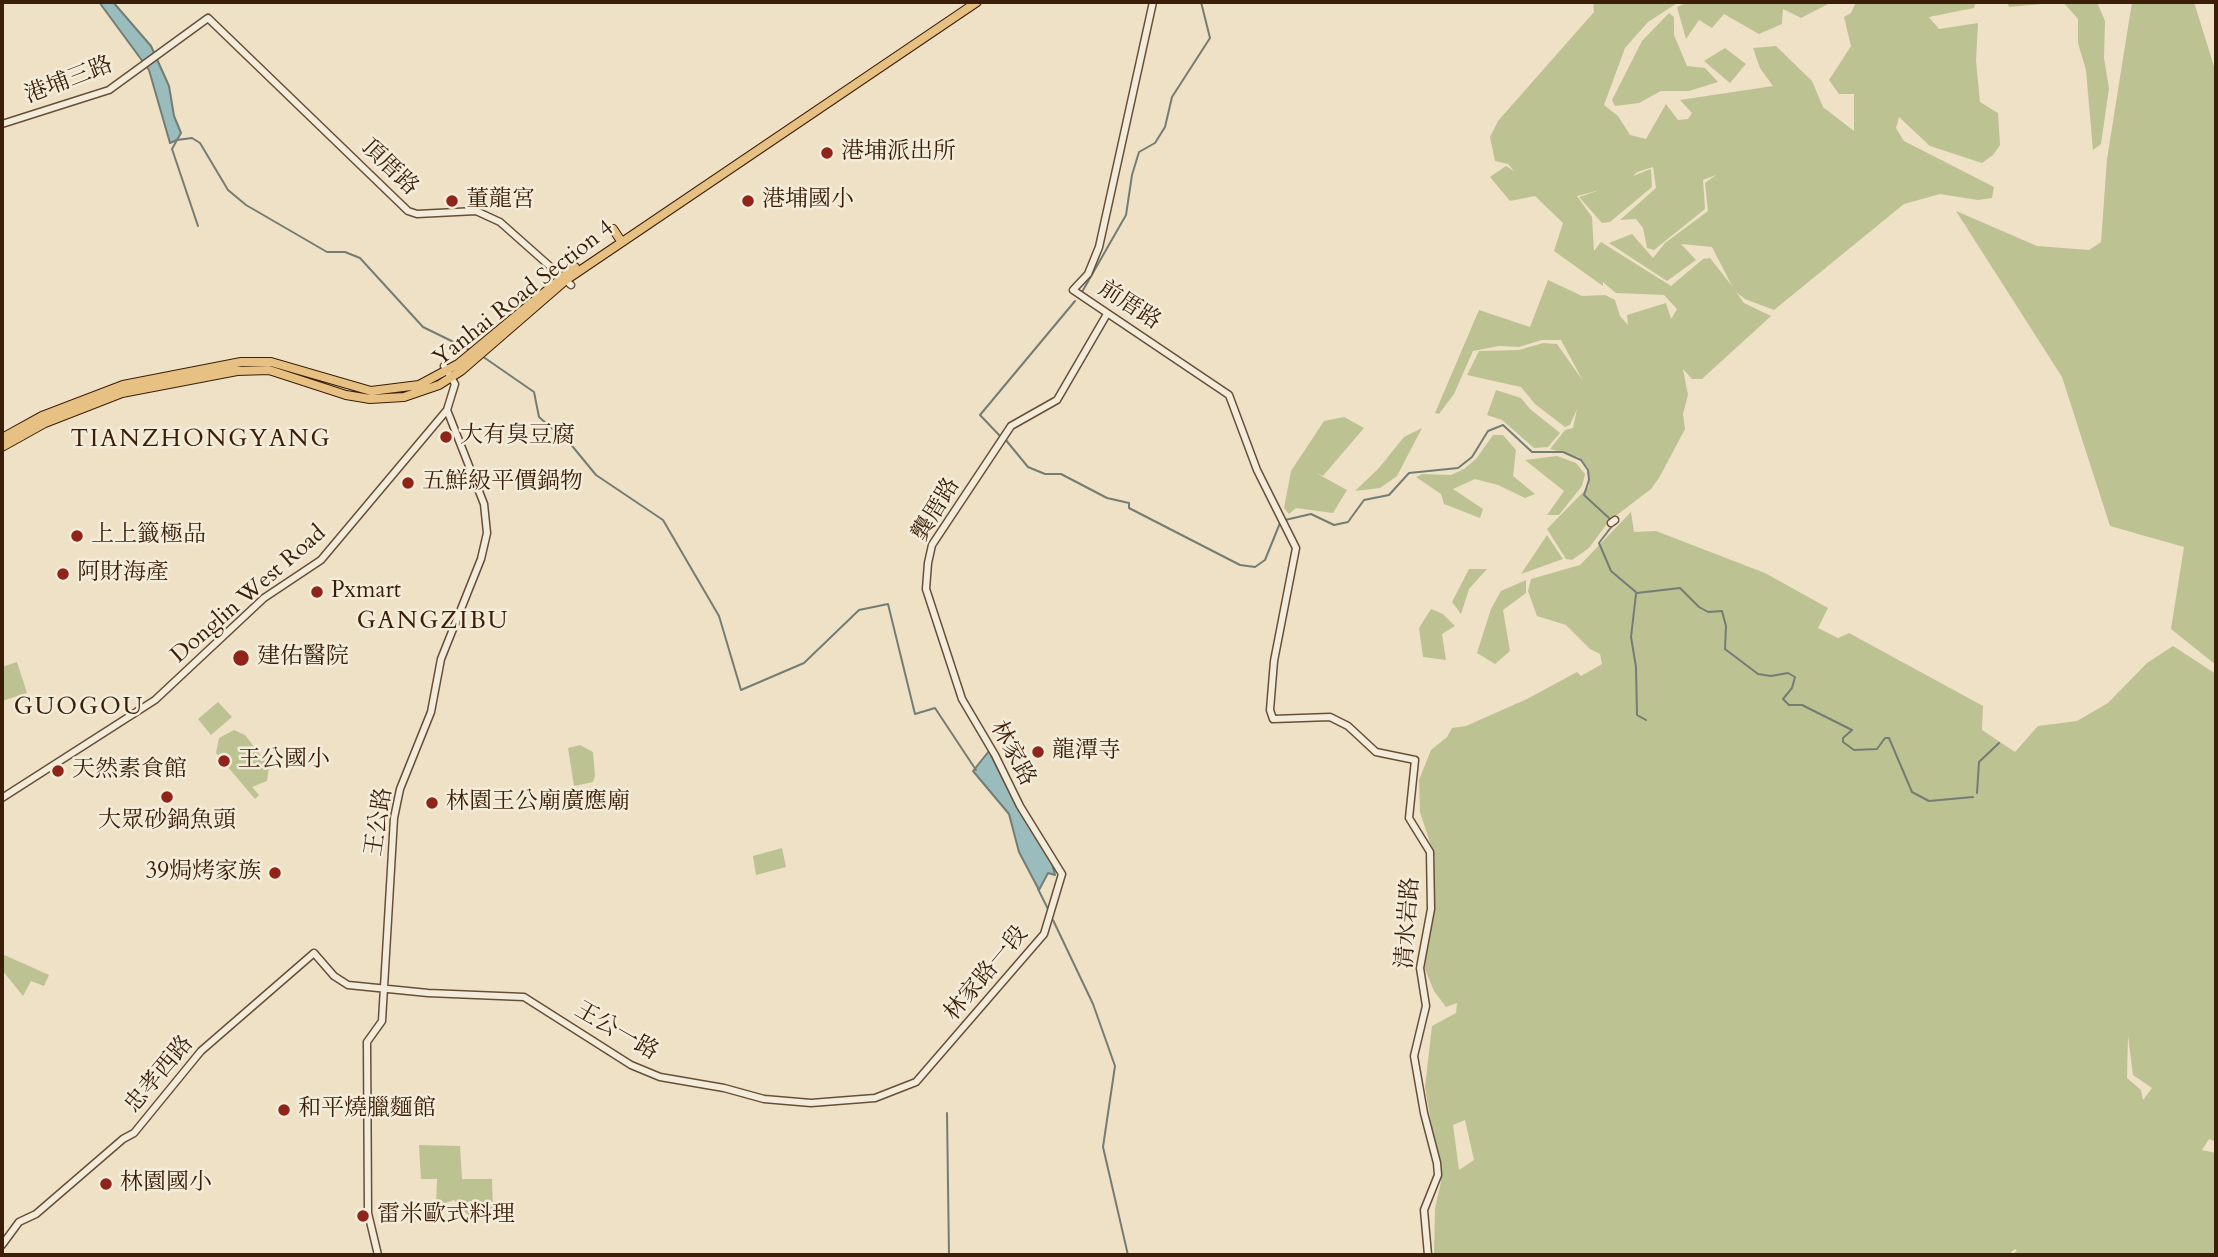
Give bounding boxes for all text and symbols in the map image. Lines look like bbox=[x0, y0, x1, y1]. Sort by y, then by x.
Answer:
street label: 港埔三路 bbox=[21, 52, 117, 110]
street label: 頂厝路 bbox=[355, 134, 423, 202]
place label: 港埔派出所 bbox=[841, 139, 956, 167]
marker: 港埔派出所 bbox=[819, 145, 835, 161]
place label: 董龍宮 bbox=[466, 187, 535, 215]
place label: 港埔國小 bbox=[762, 187, 854, 215]
marker: 董龍宮 bbox=[444, 193, 460, 209]
marker: 港埔國小 bbox=[740, 193, 756, 209]
street label: Yanhai Road Section 4 bbox=[428, 215, 620, 373]
street label: 前厝路 bbox=[1093, 276, 1165, 336]
place label: 大有臭豆腐 bbox=[460, 423, 575, 451]
district label: TIANZHONGYANG bbox=[72, 426, 330, 454]
marker: 大有臭豆腐 bbox=[438, 429, 454, 445]
place label: 五鮮級平價鍋物 bbox=[422, 469, 583, 497]
street label: 龔厝路 bbox=[907, 473, 967, 547]
marker: 五鮮級平價鍋物 bbox=[400, 475, 416, 491]
street label: Donglin West Road bbox=[166, 520, 332, 670]
place label: 上上籤極品 bbox=[91, 522, 206, 550]
marker: 上上籤極品 bbox=[69, 528, 85, 544]
place label: 阿財海產 bbox=[77, 560, 169, 588]
marker: 阿財海產 bbox=[55, 566, 71, 582]
place label: Pxmart bbox=[331, 578, 401, 606]
marker: Pxmart bbox=[309, 584, 325, 600]
district label: GANGZIBU bbox=[358, 608, 508, 636]
place label: 建佑醫院 bbox=[257, 644, 349, 672]
marker: 建佑醫院 bbox=[231, 648, 251, 668]
district label: GUOGOU bbox=[14, 694, 144, 722]
street label: 林家路 bbox=[984, 717, 1040, 791]
place label: 龍潭寺 bbox=[1052, 738, 1121, 766]
marker: 龍潭寺 bbox=[1030, 744, 1046, 760]
place label: 王公國小 bbox=[238, 747, 330, 775]
marker: 王公國小 bbox=[216, 753, 232, 769]
place label: 天然素食館 bbox=[72, 757, 187, 785]
marker: 天然素食館 bbox=[50, 763, 66, 779]
street label: 王公路 bbox=[361, 786, 399, 858]
marker: 大眾砂鍋魚頭 bbox=[159, 789, 175, 805]
place label: 林園王公廟廣應廟 bbox=[446, 789, 630, 817]
marker: 林園王公廟廣應廟 bbox=[424, 795, 440, 811]
place label: 大眾砂鍋魚頭 bbox=[98, 808, 236, 836]
place label: 39焗烤家族 bbox=[145, 859, 261, 887]
marker: 39焗烤家族 bbox=[267, 865, 283, 881]
street label: 清水岩路 bbox=[1392, 876, 1426, 970]
street label: 林家路一段 bbox=[939, 921, 1035, 1027]
street label: 王公一路 bbox=[569, 997, 663, 1067]
street label: 忠孝西路 bbox=[120, 1031, 200, 1119]
place label: 和平燒臘麵館 bbox=[298, 1096, 436, 1124]
marker: 和平燒臘麵館 bbox=[276, 1102, 292, 1118]
place label: 林園國小 bbox=[120, 1170, 212, 1198]
marker: 林園國小 bbox=[98, 1176, 114, 1192]
place label: 雷米歐式料理 bbox=[377, 1202, 515, 1230]
marker: 雷米歐式料理 bbox=[355, 1208, 371, 1224]

